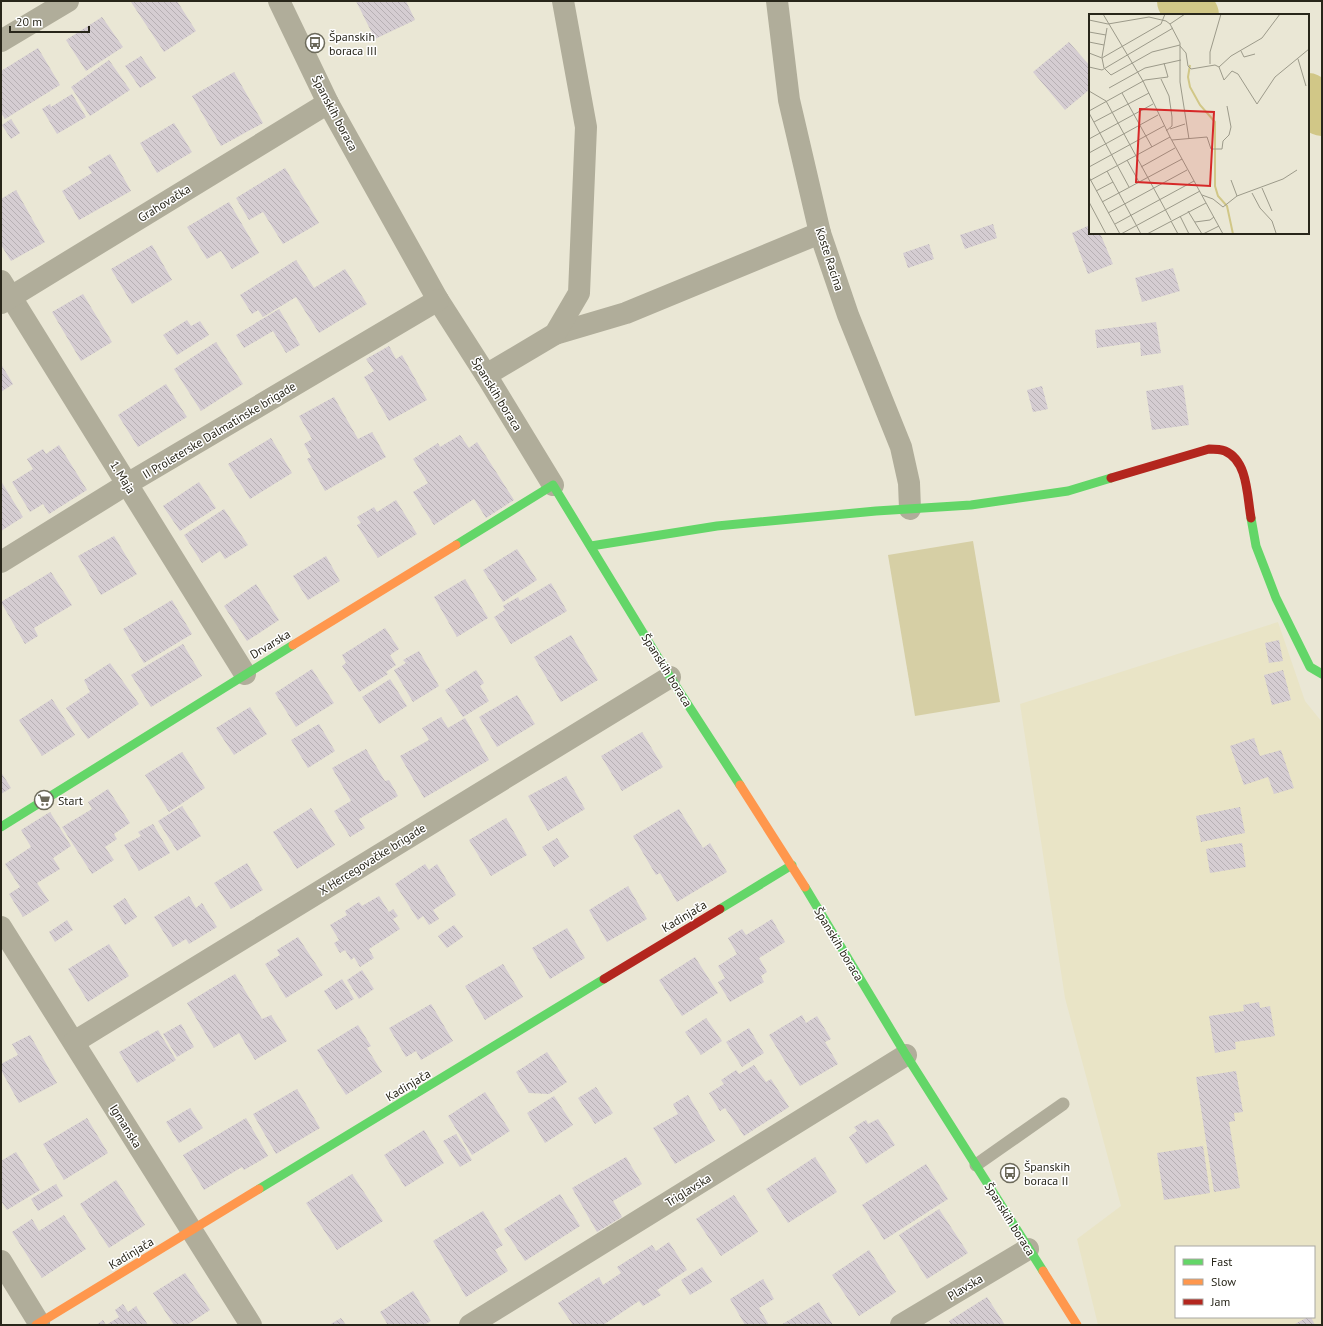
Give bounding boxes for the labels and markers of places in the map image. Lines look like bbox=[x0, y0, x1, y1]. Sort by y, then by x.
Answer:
place label: Španskih boraca III bbox=[329, 29, 377, 58]
bus stop icon: Španskih boraca III bbox=[304, 32, 326, 54]
supermarket icon: Start bbox=[33, 789, 55, 811]
place label: Start bbox=[58, 793, 83, 808]
place label: Španskih boraca II bbox=[1024, 1159, 1070, 1188]
bus stop icon: Španskih boraca II bbox=[999, 1162, 1021, 1184]

